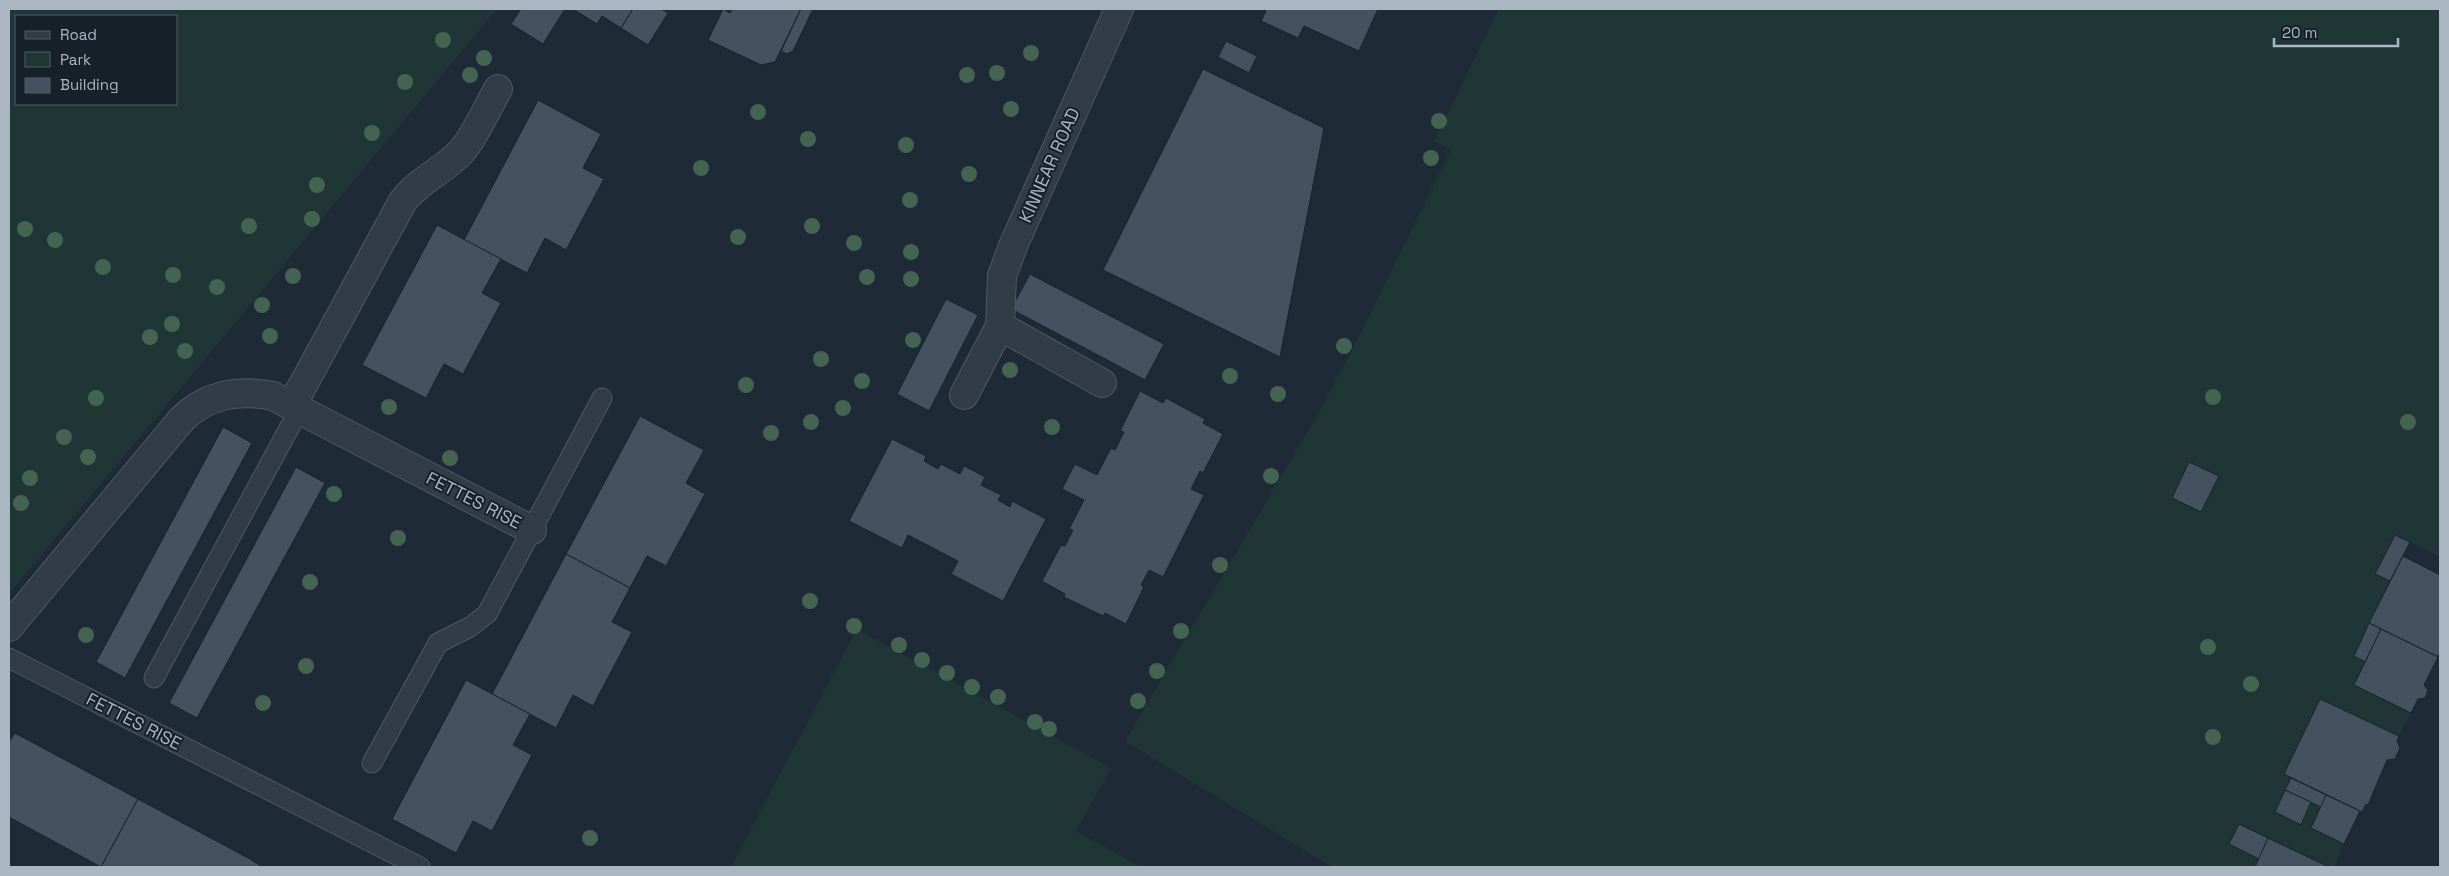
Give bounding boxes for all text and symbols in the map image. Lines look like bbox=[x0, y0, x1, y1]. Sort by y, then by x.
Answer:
legend bbox=[15, 15, 178, 105]
scale bar bbox=[2274, 15, 2398, 47]
text: 20 m bbox=[2282, 23, 2317, 42]
text: Road bbox=[60, 25, 97, 44]
text: Park bbox=[60, 50, 91, 69]
text: Building bbox=[60, 75, 119, 94]
street label: KINNEAR ROAD bbox=[1013, 104, 1085, 226]
street label: FETTES RISE bbox=[423, 466, 525, 534]
street label: FETTES RISE bbox=[83, 687, 185, 755]

